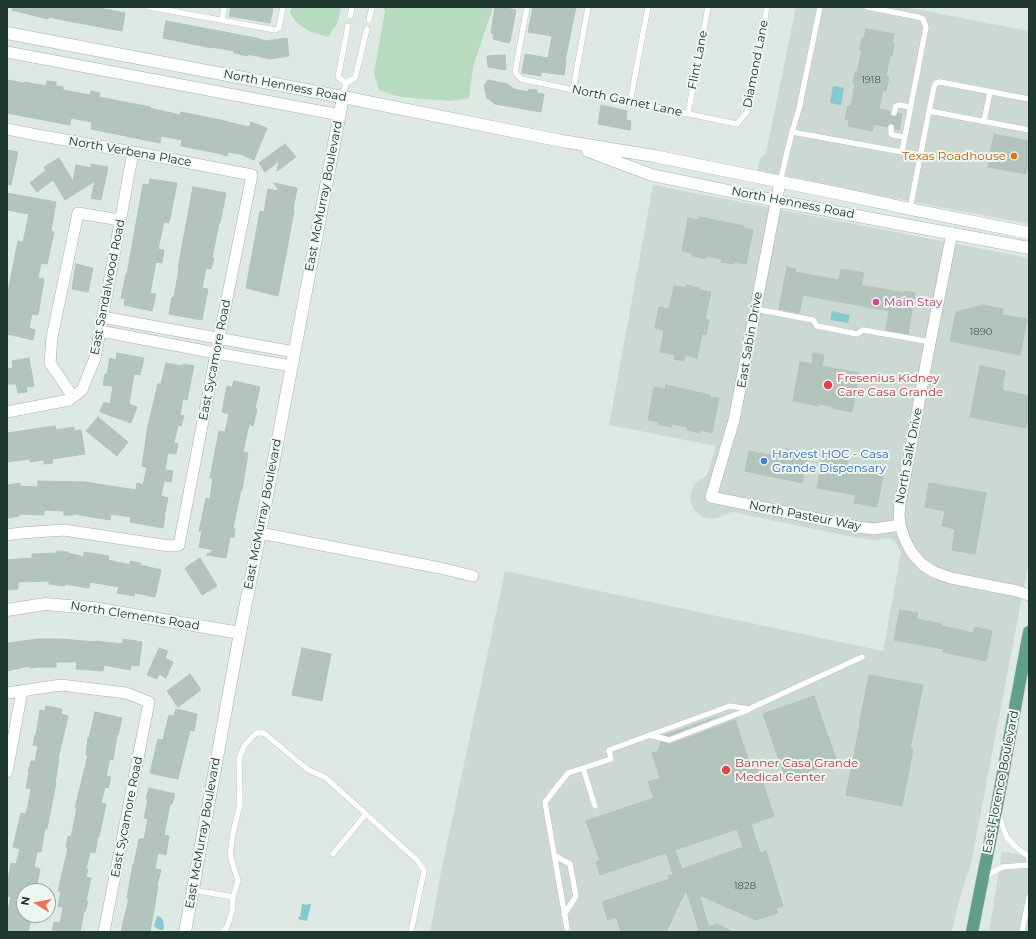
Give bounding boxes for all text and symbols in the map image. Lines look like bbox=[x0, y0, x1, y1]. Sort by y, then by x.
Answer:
street label: Diamond Lane bbox=[740, 19, 772, 109]
street label: Flint Lane bbox=[685, 29, 711, 91]
street label: North Henness Road bbox=[222, 67, 348, 105]
house number: 1918 bbox=[861, 74, 881, 86]
street label: North Garnet Lane bbox=[571, 82, 683, 120]
street label: East McMurray Boulevard bbox=[302, 119, 346, 273]
street label: North Verbena Place bbox=[67, 134, 193, 170]
place label: Texas Roadhouse bbox=[902, 149, 1006, 163]
marker: Texas Roadhouse bbox=[1009, 151, 1019, 161]
street label: North Henness Road bbox=[730, 184, 856, 222]
street label: East Sandalwood Road bbox=[88, 218, 128, 356]
street label: East Sabin Drive bbox=[734, 291, 766, 389]
place label: Main Stay bbox=[884, 295, 942, 309]
marker: Main Stay bbox=[871, 297, 881, 307]
street label: East Sycamore Road bbox=[196, 298, 234, 422]
house number: 1890 bbox=[970, 326, 992, 338]
place label: Fresenius Kidney Care Casa Grande bbox=[837, 371, 943, 399]
marker: Fresenius Kidney Care Casa Grande bbox=[822, 379, 834, 391]
street label: North Salk Drive bbox=[893, 407, 925, 505]
street label: East McMurray Boulevard bbox=[241, 437, 285, 591]
place label: Harvest HOC - Casa Grande Dispensary bbox=[772, 447, 889, 475]
marker: Harvest HOC - Casa Grande Dispensary bbox=[759, 456, 769, 466]
street label: North Pasteur Way bbox=[748, 498, 862, 534]
street label: North Clements Road bbox=[69, 599, 201, 633]
street label: East Florence Boulevard bbox=[980, 709, 1022, 855]
street label: East Sycamore Road bbox=[108, 755, 146, 879]
street label: East McMurray Boulevard bbox=[183, 756, 223, 910]
place label: Banner Casa Grande Medical Center bbox=[735, 756, 858, 784]
marker: Banner Casa Grande Medical Center bbox=[720, 764, 732, 776]
house number: 1828 bbox=[734, 880, 756, 892]
north arrow bbox=[16, 883, 56, 923]
text: N bbox=[17, 895, 33, 907]

